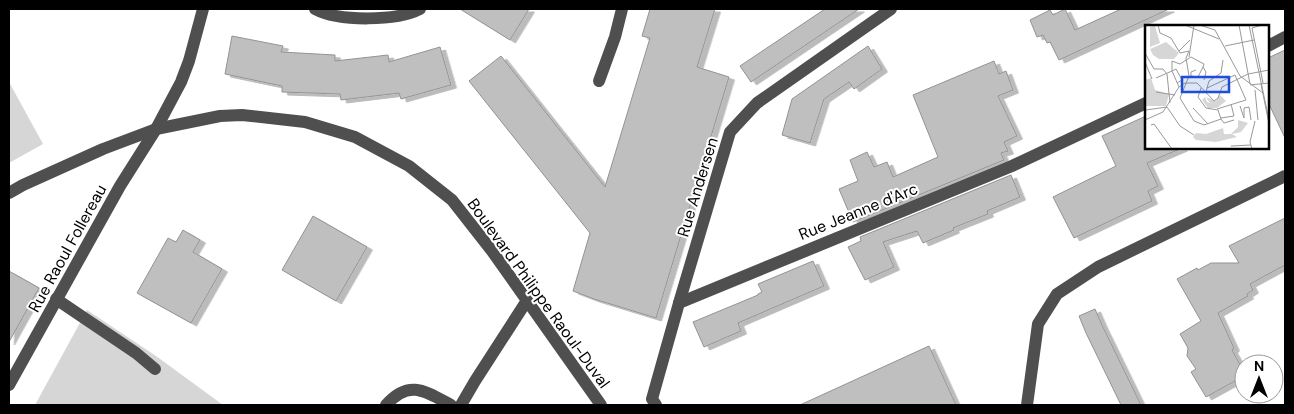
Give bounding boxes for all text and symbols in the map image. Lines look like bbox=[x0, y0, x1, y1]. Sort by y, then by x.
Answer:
inset map bbox=[1145, 25, 1269, 149]
street label: Rue Andersen bbox=[672, 135, 723, 240]
street label: Rue Jeanne d'Arc bbox=[796, 178, 921, 245]
street label: Rue Raoul Follereau bbox=[24, 181, 111, 316]
street label: Boulevard Philippe Raoul-Duval bbox=[463, 194, 615, 392]
north arrow bbox=[1234, 354, 1284, 404]
text: N bbox=[1254, 357, 1264, 375]

